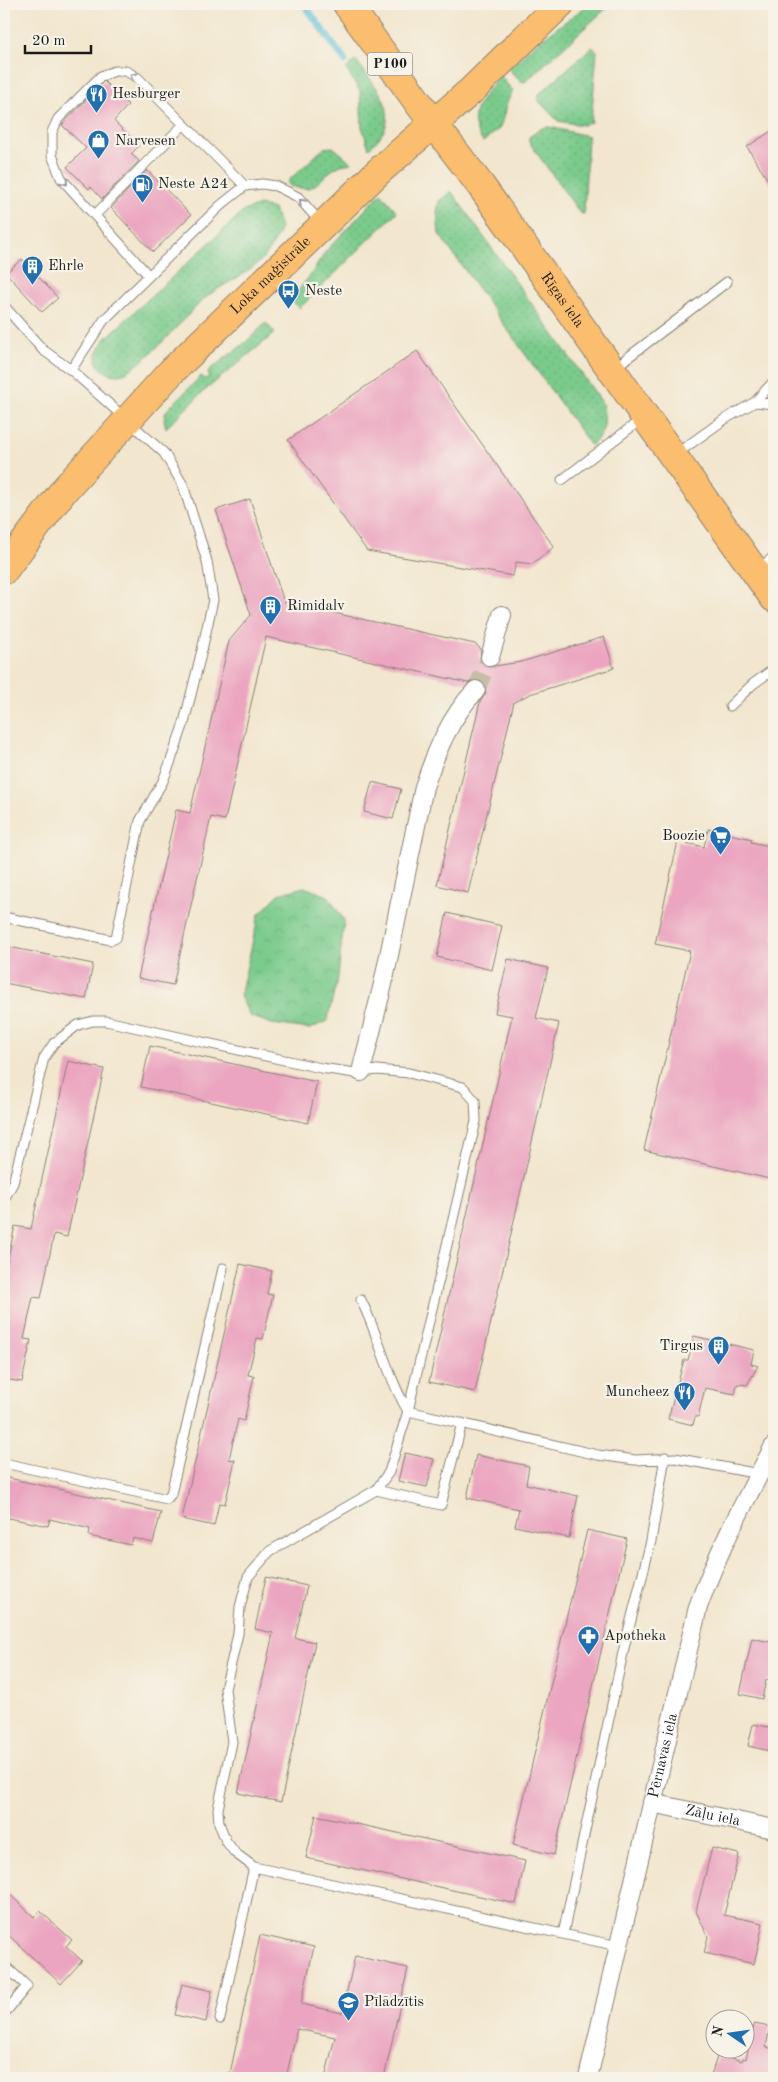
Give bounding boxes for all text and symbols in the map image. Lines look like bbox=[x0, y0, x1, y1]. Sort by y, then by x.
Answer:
scale bar bbox=[25, 22, 91, 54]
text: 20 m bbox=[32, 34, 66, 49]
road number: P100 bbox=[368, 52, 412, 76]
one-way arrow bbox=[129, 72, 138, 82]
restaurant icon: Hesburger bbox=[84, 82, 108, 113]
place label: Hesburger bbox=[112, 87, 180, 102]
shop icon: Narvesen bbox=[87, 129, 111, 160]
place label: Narvesen bbox=[115, 134, 176, 149]
fuel station icon: Neste A24 bbox=[130, 172, 154, 203]
one-way arrow bbox=[59, 176, 68, 185]
place label: Neste A24 bbox=[158, 177, 228, 192]
one-way arrow bbox=[299, 199, 308, 208]
street label: Loka maģistrāle bbox=[228, 234, 314, 317]
building icon: Ehrle bbox=[20, 254, 44, 285]
place label: Ehrle bbox=[48, 259, 84, 274]
street label: Rīgas iela bbox=[538, 270, 587, 331]
bus stop icon: Neste bbox=[277, 279, 301, 310]
place label: Neste bbox=[305, 284, 342, 299]
building icon: Rimidalv bbox=[259, 594, 283, 625]
place label: Rimidalv bbox=[287, 599, 345, 614]
supermarket icon: Boozie bbox=[709, 824, 733, 855]
place label: Boozie bbox=[662, 829, 705, 844]
building icon: Tirgus bbox=[707, 1334, 731, 1365]
place label: Tirgus bbox=[659, 1339, 703, 1354]
restaurant icon: Muncheez bbox=[673, 1380, 697, 1411]
place label: Muncheez bbox=[605, 1385, 669, 1400]
pharmacy icon: Apotheka bbox=[576, 1624, 600, 1655]
place label: Apotheka bbox=[604, 1629, 667, 1644]
street label: Pērnavas iela bbox=[646, 1711, 681, 1799]
street label: Zāļu iela bbox=[684, 1803, 742, 1829]
school or university icon: Pīlādzītis bbox=[336, 1990, 360, 2021]
place label: Pīlādzītis bbox=[364, 1995, 424, 2010]
north arrow bbox=[706, 2010, 756, 2060]
text: N bbox=[710, 2024, 726, 2038]

